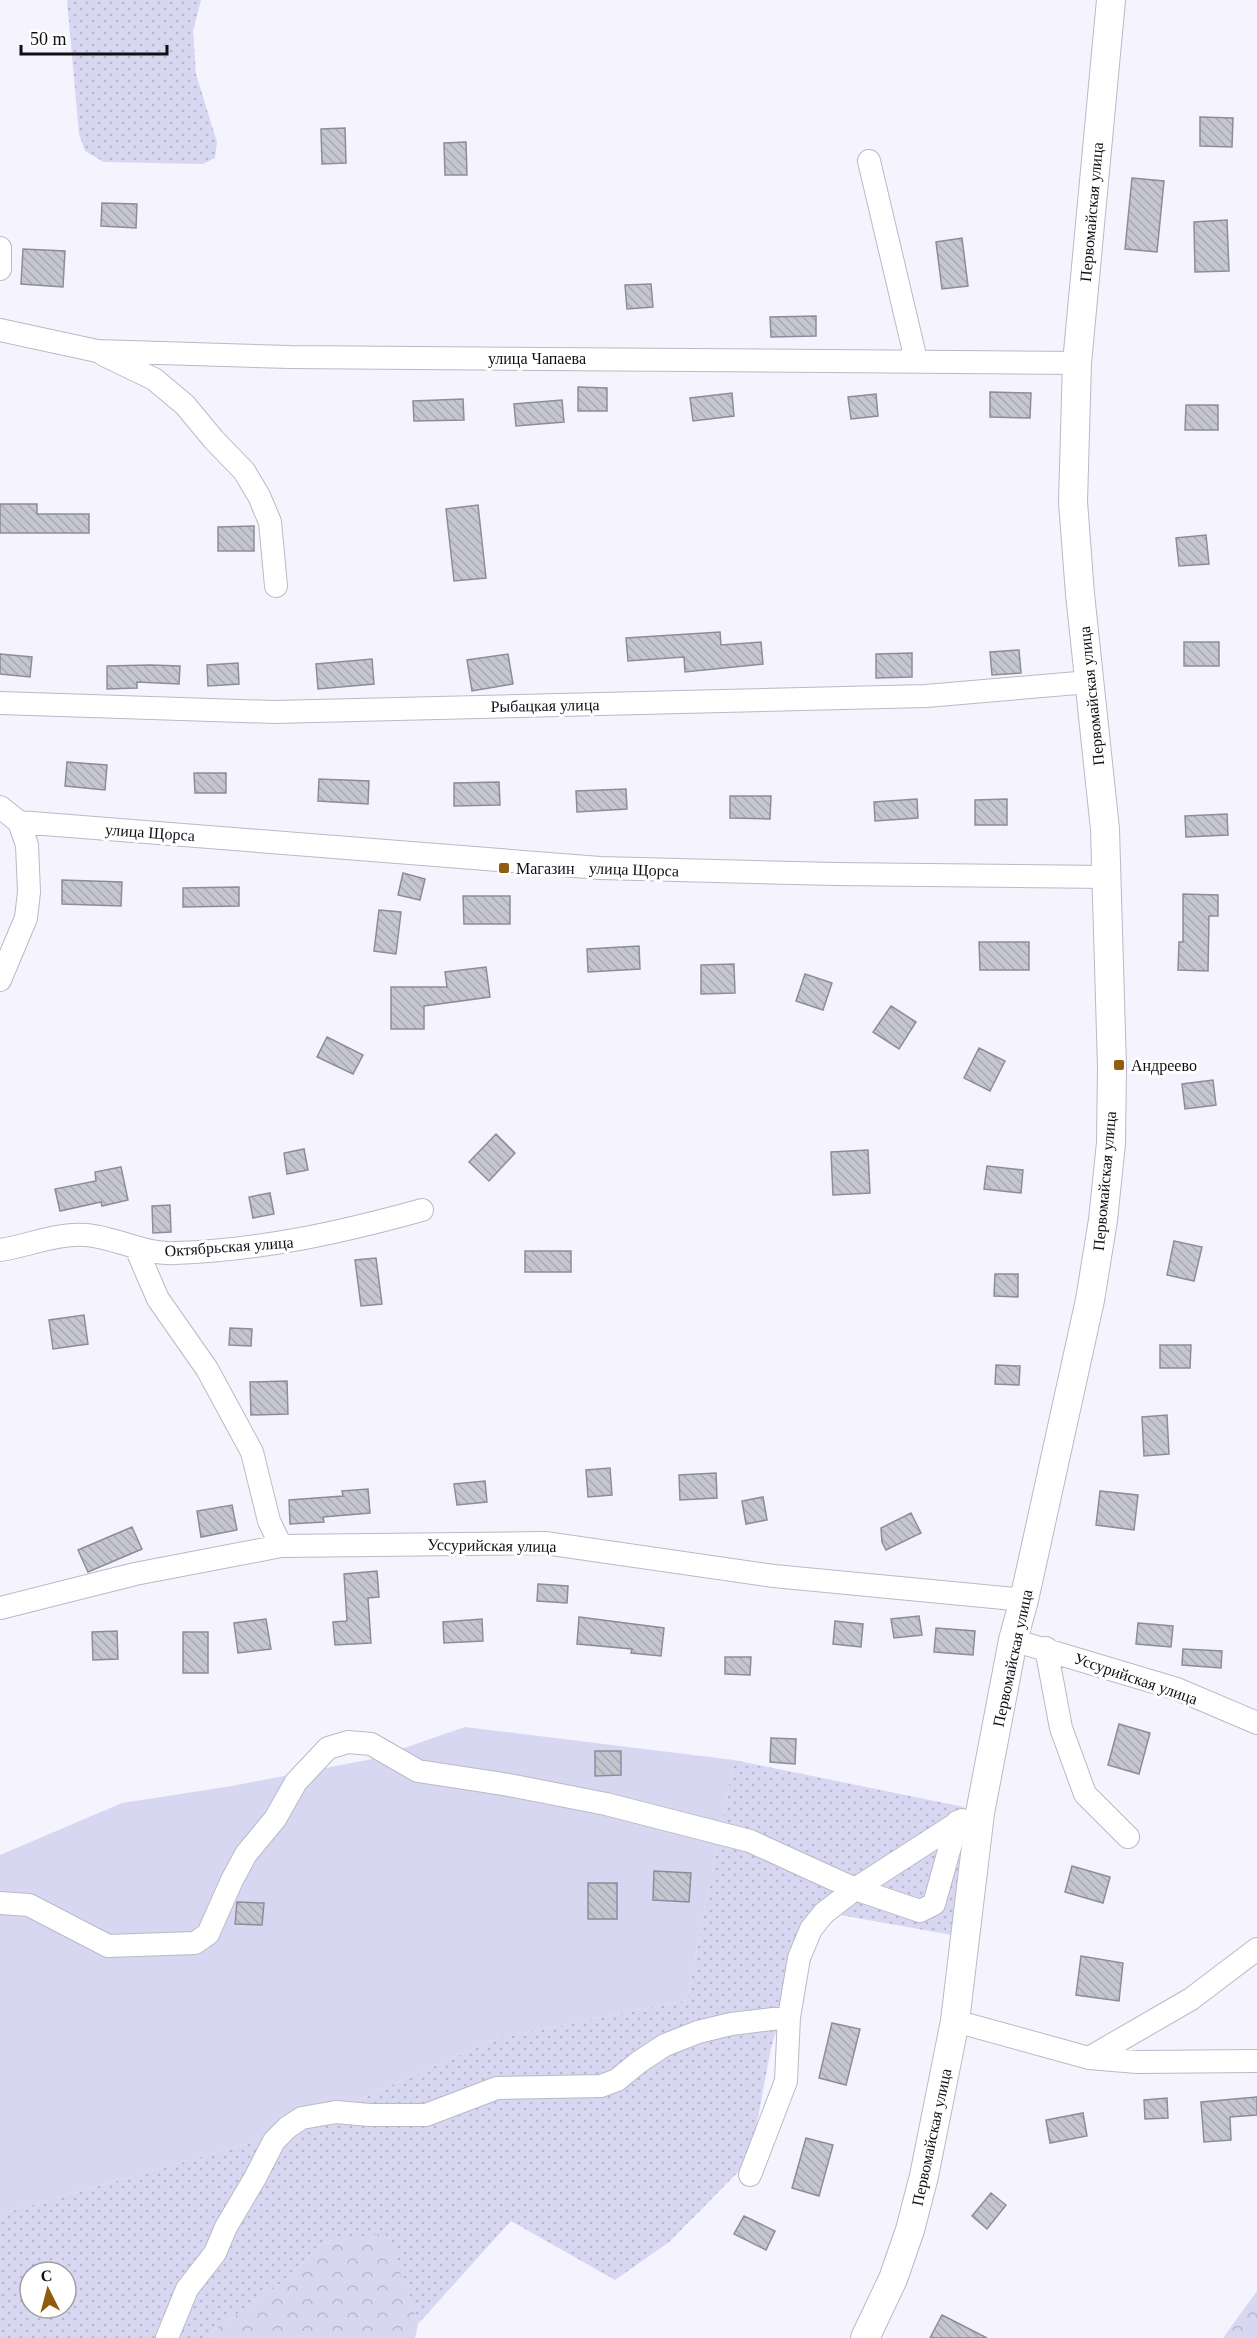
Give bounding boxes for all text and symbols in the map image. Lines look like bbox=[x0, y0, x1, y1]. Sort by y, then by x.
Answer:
scale bar bbox=[21, 18, 166, 56]
text: 50 m bbox=[30, 29, 67, 49]
street label: Первомайская улица bbox=[1077, 142, 1107, 283]
street label: улица Чапаева bbox=[488, 350, 586, 368]
street label: Первомайская улица bbox=[1076, 625, 1108, 766]
street label: Рыбацкая улица bbox=[490, 696, 600, 716]
street label: улица Щорса bbox=[104, 821, 195, 845]
street label: улица Щорса bbox=[589, 859, 679, 881]
place label: Магазин bbox=[516, 860, 575, 877]
marker: Магазин bbox=[497, 861, 511, 875]
place label: Андреево bbox=[1131, 1057, 1197, 1075]
marker: Андреево bbox=[1112, 1058, 1126, 1072]
street label: Первомайская улица bbox=[1090, 1111, 1120, 1252]
street label: Октябрьская улица bbox=[164, 1234, 294, 1260]
street label: Уссурийская улица bbox=[427, 1536, 557, 1556]
street label: Первомайская улица bbox=[990, 1588, 1036, 1729]
street label: Уссурийская улица bbox=[1072, 1649, 1200, 1708]
street label: Первомайская улица bbox=[909, 2067, 955, 2208]
north arrow bbox=[18, 2260, 78, 2320]
text: С bbox=[40, 2267, 53, 2285]

